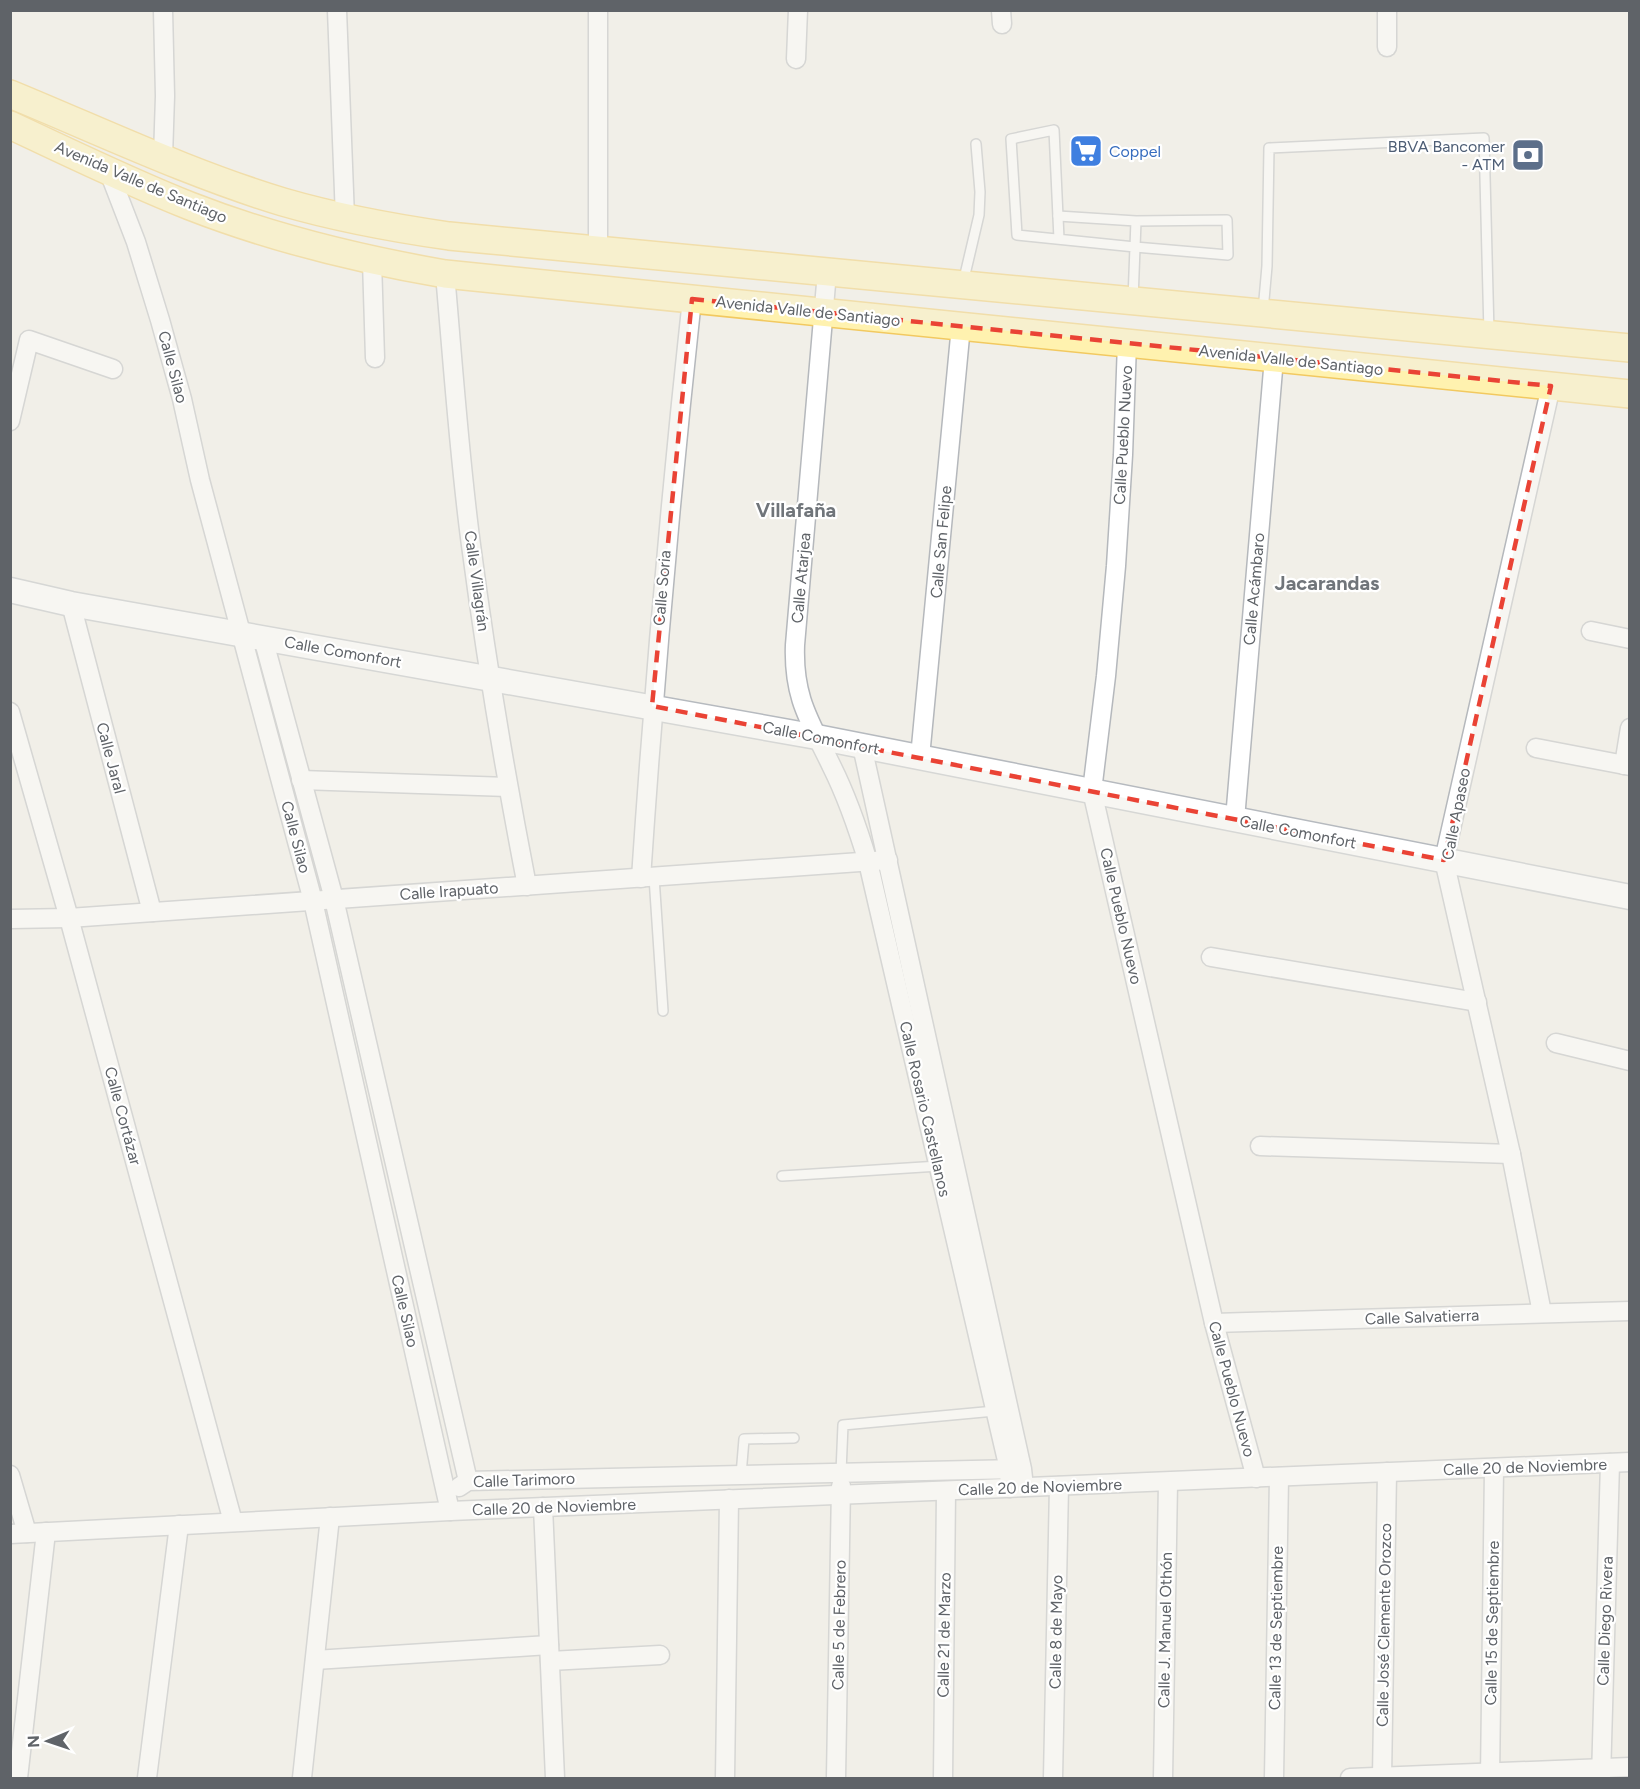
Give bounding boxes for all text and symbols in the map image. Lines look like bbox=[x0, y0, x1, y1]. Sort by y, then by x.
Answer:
supermarket icon: Coppel bbox=[1068, 133, 1104, 169]
street label: Avenida Valle de Santiago bbox=[52, 137, 230, 227]
place label: BBVA Bancomer - ATM bbox=[1388, 137, 1506, 174]
bank icon: BBVA Bancomer - ATM bbox=[1510, 137, 1546, 173]
place label: Coppel bbox=[1109, 142, 1161, 161]
street label: Avenida Valle de Santiago bbox=[715, 292, 901, 330]
street label: Calle Silao bbox=[154, 329, 192, 405]
street label: Avenida Valle de Santiago bbox=[1198, 341, 1384, 379]
street label: Calle Pueblo Nuevo bbox=[1110, 365, 1136, 505]
street label: Calle San Felipe bbox=[927, 485, 955, 599]
district label: Villafaña bbox=[756, 498, 836, 522]
street label: Calle Villagrán bbox=[461, 530, 493, 633]
street label: Calle Atarjea bbox=[788, 532, 814, 624]
street label: Calle Acámbaro bbox=[1240, 532, 1268, 646]
street label: Calle Soria bbox=[649, 549, 675, 627]
district label: Jacarandas bbox=[1275, 571, 1379, 595]
street label: Calle Comonfort bbox=[283, 632, 403, 672]
street label: Calle Comonfort bbox=[761, 717, 881, 759]
street label: Calle Jaral bbox=[92, 720, 130, 796]
street label: Calle Apaseo bbox=[1438, 766, 1474, 862]
street label: Calle Silao bbox=[277, 799, 315, 875]
street label: Calle Comonfort bbox=[1238, 811, 1358, 853]
street label: Calle Pueblo Nuevo bbox=[1096, 846, 1146, 986]
street label: Calle Irapuato bbox=[399, 878, 499, 904]
street label: Calle Rosario Castellanos bbox=[896, 1019, 954, 1199]
street label: Calle Cortázar bbox=[101, 1065, 145, 1168]
street label: Calle Silao bbox=[387, 1273, 423, 1349]
street label: Calle Salvatierra bbox=[1364, 1306, 1480, 1328]
street label: Calle Pueblo Nuevo bbox=[1205, 1319, 1259, 1459]
street label: Calle 20 de Noviembre bbox=[1443, 1455, 1608, 1479]
street label: Calle Tarimoro bbox=[473, 1469, 575, 1491]
street label: Calle 20 de Noviembre bbox=[958, 1475, 1123, 1499]
street label: Calle 20 de Noviembre bbox=[472, 1495, 637, 1519]
street label: Calle José Clemente Orozco bbox=[1373, 1523, 1395, 1727]
street label: Calle 15 de Septiembre bbox=[1481, 1540, 1503, 1706]
street label: Calle 13 de Septiembre bbox=[1265, 1545, 1287, 1710]
street label: Calle J. Manuel Othón bbox=[1154, 1552, 1176, 1708]
street label: Calle Diego Rivera bbox=[1593, 1556, 1617, 1686]
street label: Calle 5 de Febrero bbox=[828, 1560, 850, 1690]
street label: Calle 21 de Marzo bbox=[933, 1572, 955, 1698]
street label: Calle 8 de Mayo bbox=[1046, 1575, 1066, 1689]
north arrow bbox=[18, 1711, 78, 1771]
text: N bbox=[24, 1735, 43, 1748]

